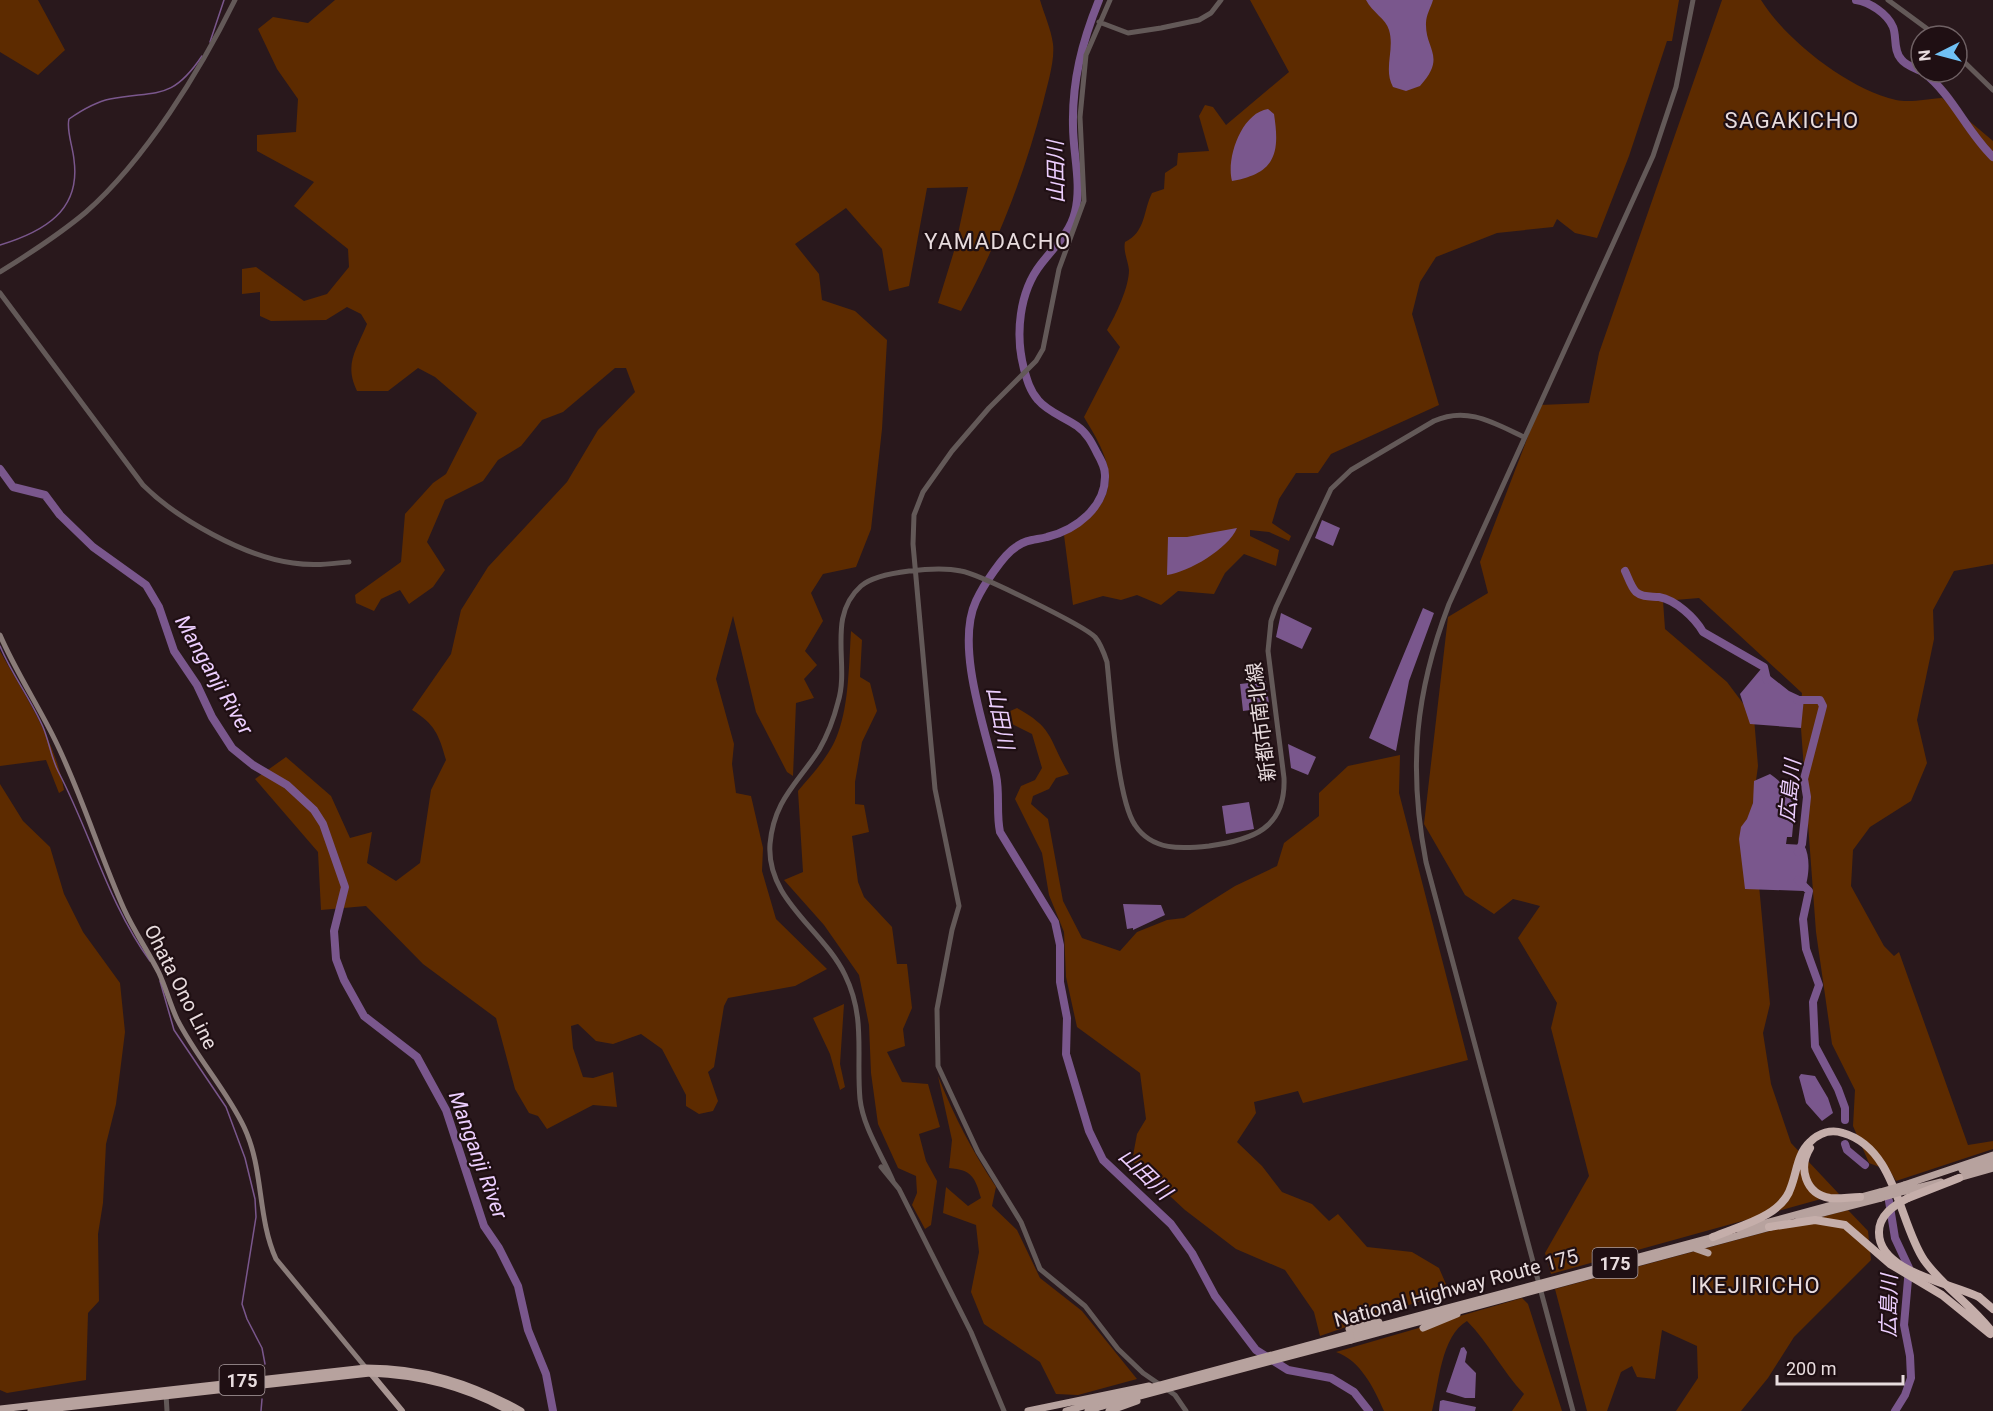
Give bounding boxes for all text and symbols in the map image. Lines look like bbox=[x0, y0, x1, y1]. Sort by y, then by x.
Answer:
north arrow bbox=[1909, 24, 1969, 84]
text: N bbox=[1915, 49, 1935, 62]
district label: SAGAKICHO bbox=[1724, 108, 1860, 133]
water label: 山田川 bbox=[1043, 138, 1069, 204]
district label: YAMADACHO bbox=[924, 229, 1072, 254]
water label: Manganji River bbox=[170, 611, 258, 740]
street label: 新都市南北線 bbox=[1242, 661, 1280, 783]
water label: 山田川 bbox=[982, 685, 1018, 753]
water label: 広島川 bbox=[1775, 756, 1805, 824]
street label: Ohata Ono Line bbox=[139, 921, 223, 1053]
water label: Manganji River bbox=[444, 1088, 513, 1223]
water label: 山田川 bbox=[1114, 1143, 1177, 1206]
street label: National Highway Route 175 bbox=[1331, 1244, 1581, 1332]
road number: 175 bbox=[1592, 1248, 1638, 1278]
water label: 広島川 bbox=[1876, 1272, 1902, 1338]
district label: IKEJIRICHO bbox=[1691, 1273, 1821, 1298]
scale bar bbox=[1777, 1348, 1903, 1386]
text: 200 m bbox=[1786, 1358, 1837, 1379]
road number: 175 bbox=[220, 1365, 264, 1395]

